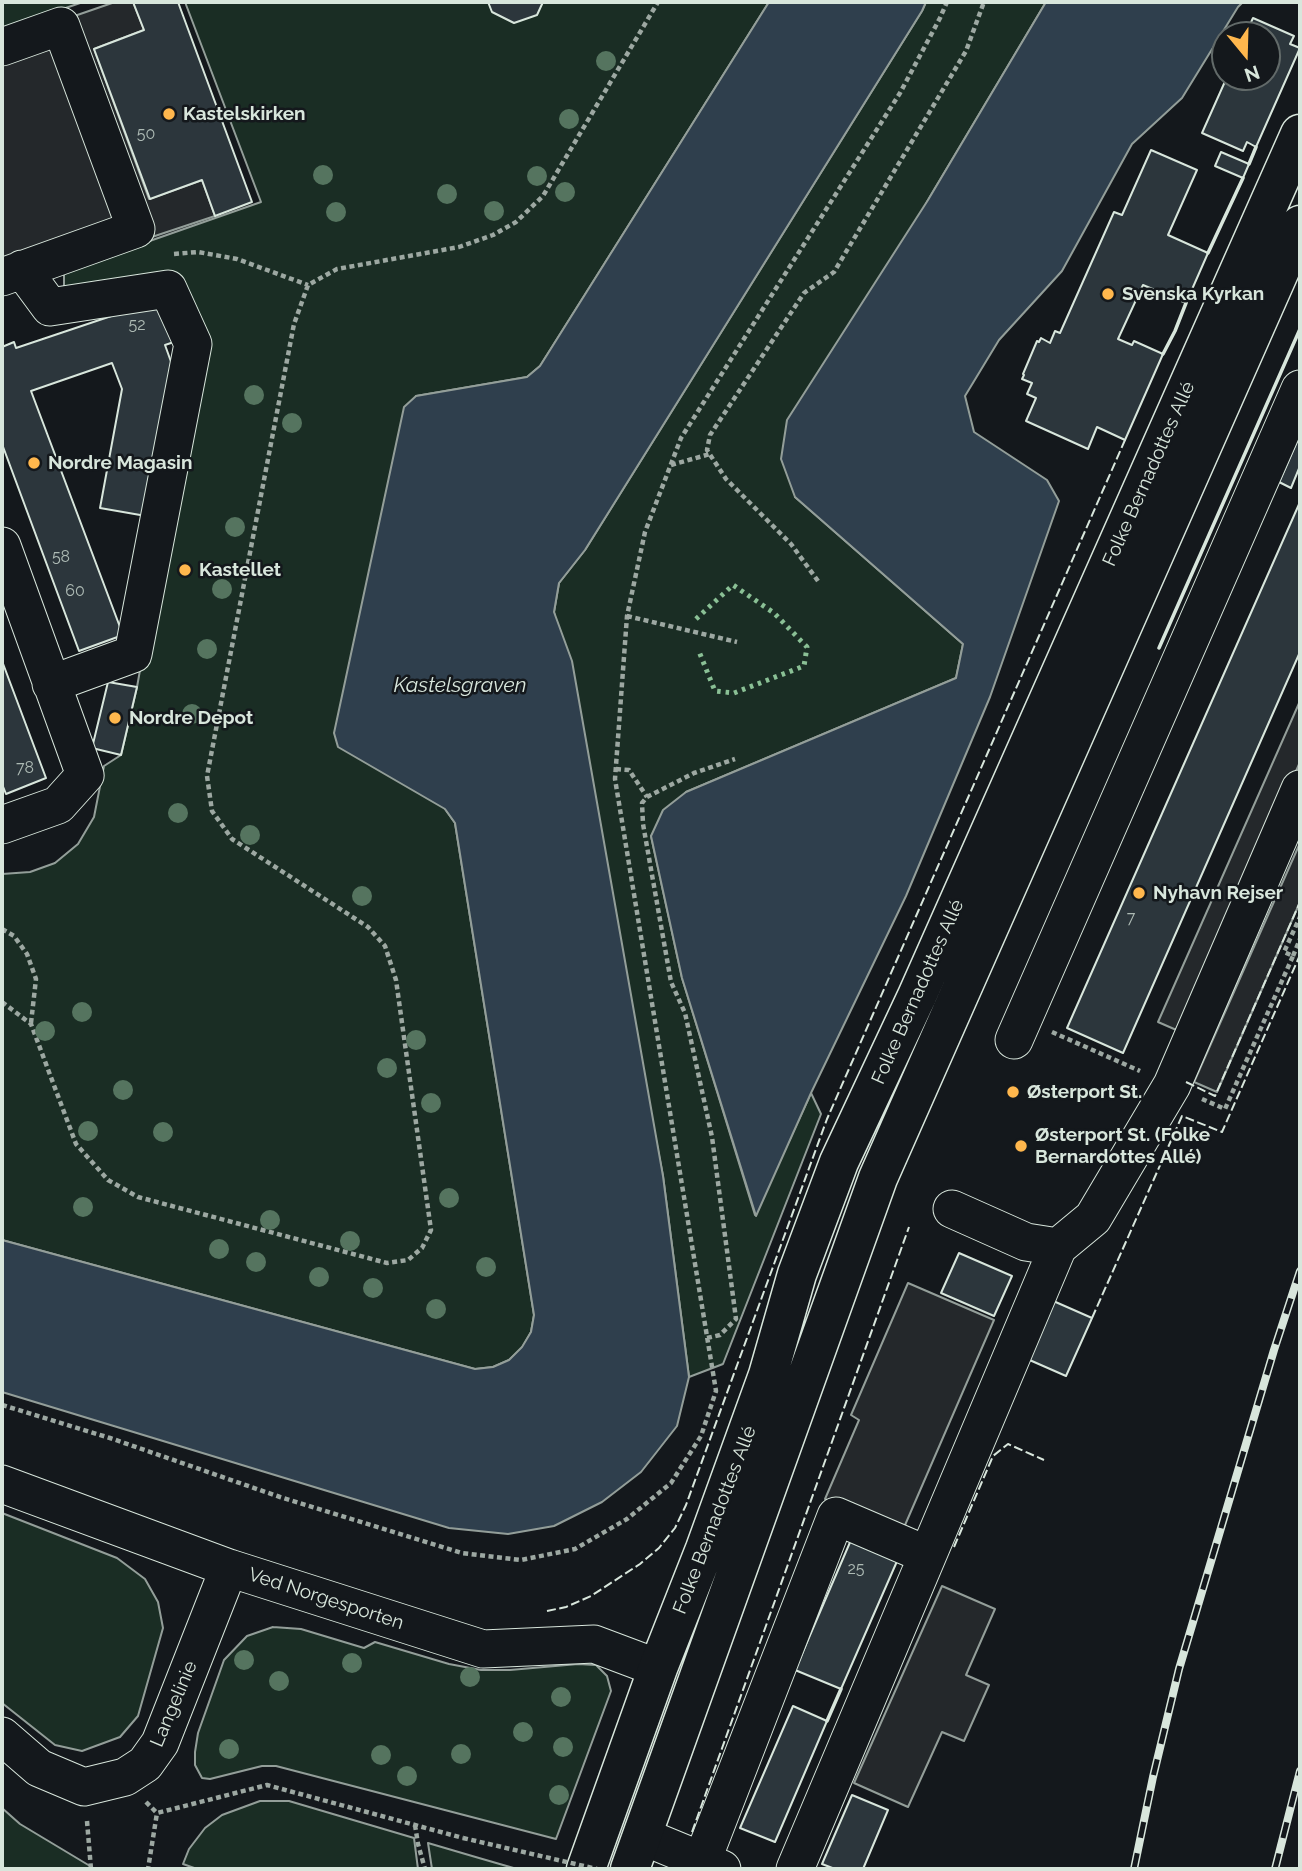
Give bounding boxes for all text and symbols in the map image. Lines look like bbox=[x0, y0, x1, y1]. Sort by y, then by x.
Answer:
north arrow bbox=[1211, 21, 1281, 91]
text: N bbox=[1242, 61, 1263, 87]
place label: Kastelskirken bbox=[183, 103, 306, 125]
marker: Kastelskirken bbox=[161, 106, 177, 122]
house number: 50 bbox=[137, 124, 155, 144]
place label: Svenska Kyrkan bbox=[1122, 283, 1264, 305]
marker: Svenska Kyrkan bbox=[1100, 286, 1116, 302]
house number: 52 bbox=[128, 315, 146, 335]
street label: Folke Bernadottes Allé bbox=[1098, 378, 1200, 570]
place label: Nordre Magasin bbox=[48, 452, 192, 474]
marker: Nordre Magasin bbox=[26, 455, 42, 471]
house number: 58 bbox=[52, 547, 70, 567]
place label: Kastellet bbox=[199, 559, 281, 581]
marker: Kastellet bbox=[177, 562, 193, 578]
house number: 60 bbox=[65, 581, 85, 601]
water label: Kastelsgraven bbox=[394, 673, 526, 699]
place label: Nordre Depot bbox=[129, 707, 253, 729]
marker: Nordre Depot bbox=[107, 710, 123, 726]
house number: 78 bbox=[16, 758, 34, 778]
place label: Nyhavn Rejser bbox=[1153, 882, 1283, 904]
marker: Nyhavn Rejser bbox=[1131, 885, 1147, 901]
street label: Folke Bernadottes Allé bbox=[867, 896, 969, 1088]
house number: 7 bbox=[1127, 908, 1135, 928]
place label: Østerport St. bbox=[1027, 1081, 1142, 1103]
marker: Østerport St. bbox=[1005, 1084, 1021, 1100]
place label: Østerport St. (Folke Bernardottes Allé) bbox=[1035, 1124, 1210, 1168]
marker: Østerport St. (Folke Bernardottes Allé) bbox=[1013, 1138, 1029, 1154]
street label: Folke Bernadottes Allé bbox=[669, 1423, 761, 1617]
house number: 25 bbox=[847, 1559, 865, 1579]
street label: Ved Norgesporten bbox=[246, 1563, 406, 1635]
street label: Langelinie bbox=[146, 1658, 202, 1750]

